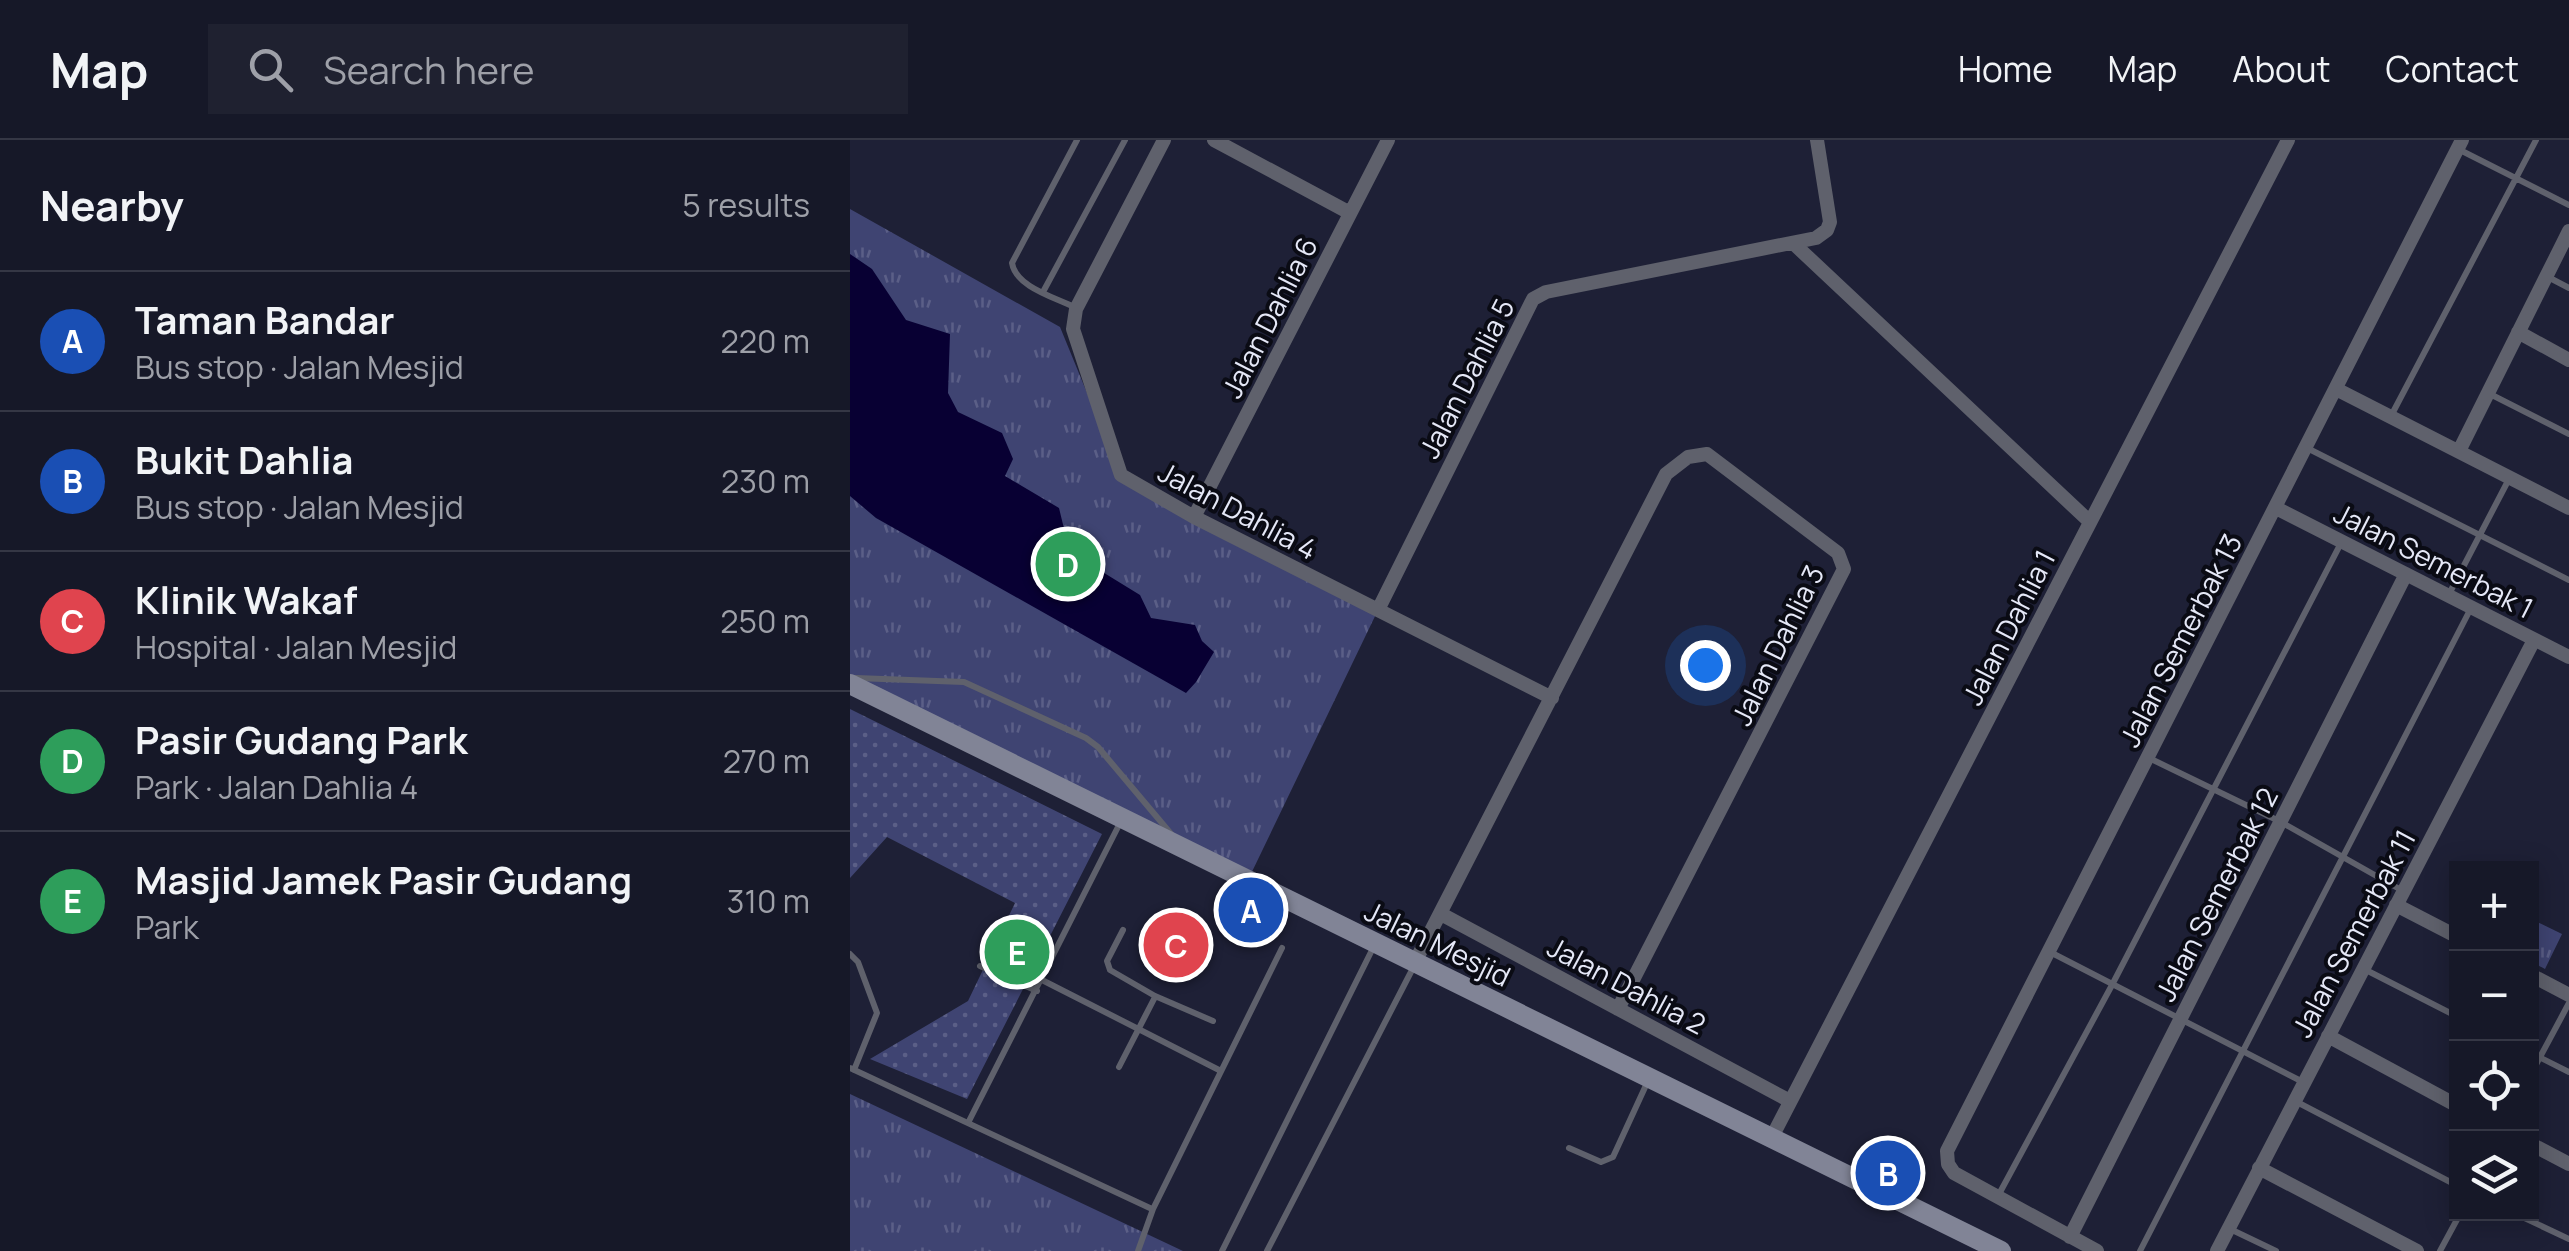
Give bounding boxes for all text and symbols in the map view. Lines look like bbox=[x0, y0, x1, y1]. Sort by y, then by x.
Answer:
search box bbox=[208, 24, 908, 114]
text: Map bbox=[50, 37, 148, 102]
icon: search bbox=[243, 42, 298, 97]
text: Search here bbox=[323, 43, 534, 95]
text: Home bbox=[1958, 45, 2053, 93]
text: Map bbox=[2108, 45, 2177, 93]
text: About bbox=[2232, 45, 2331, 93]
text: Contact bbox=[2386, 45, 2519, 93]
text: Nearby bbox=[40, 176, 184, 234]
text: 5 results bbox=[682, 183, 810, 227]
street label: Jalan Dahlia 6 bbox=[1212, 230, 1326, 404]
street label: Jalan Dahlia 5 bbox=[1410, 292, 1522, 464]
text: Taman Bandar bbox=[135, 293, 395, 345]
text: A bbox=[62, 319, 83, 363]
text: 220 m bbox=[720, 319, 810, 363]
text: Bus stop · Jalan Mesjid bbox=[135, 345, 464, 389]
text: Bukit Dahlia bbox=[135, 433, 353, 485]
street label: Jalan Dahlia 4 bbox=[1152, 452, 1324, 568]
text: B bbox=[62, 459, 83, 503]
text: 230 m bbox=[721, 459, 810, 503]
text: Bus stop · Jalan Mesjid bbox=[135, 485, 464, 529]
street label: Jalan Semerbak 1 bbox=[2328, 493, 2540, 627]
pin: D bbox=[1036, 526, 1100, 602]
street label: Jalan Semerbak 13 bbox=[2110, 527, 2250, 753]
street label: Jalan Dahlia 1 bbox=[1953, 543, 2063, 711]
street label: Jalan Dahlia 3 bbox=[1722, 559, 1832, 731]
text: Klinik Wakaf bbox=[135, 573, 357, 625]
text: C bbox=[61, 599, 84, 643]
text: 250 m bbox=[720, 599, 810, 643]
text: Hospital · Jalan Mesjid bbox=[135, 625, 457, 669]
your location bbox=[1680, 640, 1731, 691]
text: Pasir Gudang Park bbox=[135, 713, 468, 765]
text: D bbox=[61, 739, 84, 783]
text: 270 m bbox=[723, 739, 810, 783]
text: Park · Jalan Dahlia 4 bbox=[135, 765, 418, 809]
street label: Jalan Semerbak 12 bbox=[2146, 781, 2286, 1007]
street label: Jalan Semerbak 11 bbox=[2282, 823, 2424, 1043]
text: Masjid Jamek Pasir Gudang bbox=[135, 853, 632, 905]
map controls bbox=[2449, 861, 2539, 1221]
button: + bbox=[2449, 861, 2539, 951]
pin: A bbox=[1218, 872, 1284, 948]
text: E bbox=[63, 879, 82, 923]
text: 310 m bbox=[727, 879, 810, 923]
street label: Jalan Mesjid bbox=[1359, 891, 1517, 995]
text: Park bbox=[135, 905, 199, 949]
pin: C bbox=[1144, 908, 1208, 982]
pin: E bbox=[984, 914, 1050, 990]
street label: Jalan Dahlia 2 bbox=[1541, 927, 1713, 1043]
button: − bbox=[2449, 951, 2539, 1041]
button: locate bbox=[2449, 1041, 2539, 1131]
button: layers bbox=[2449, 1131, 2539, 1221]
pin: B bbox=[1856, 1136, 1920, 1210]

